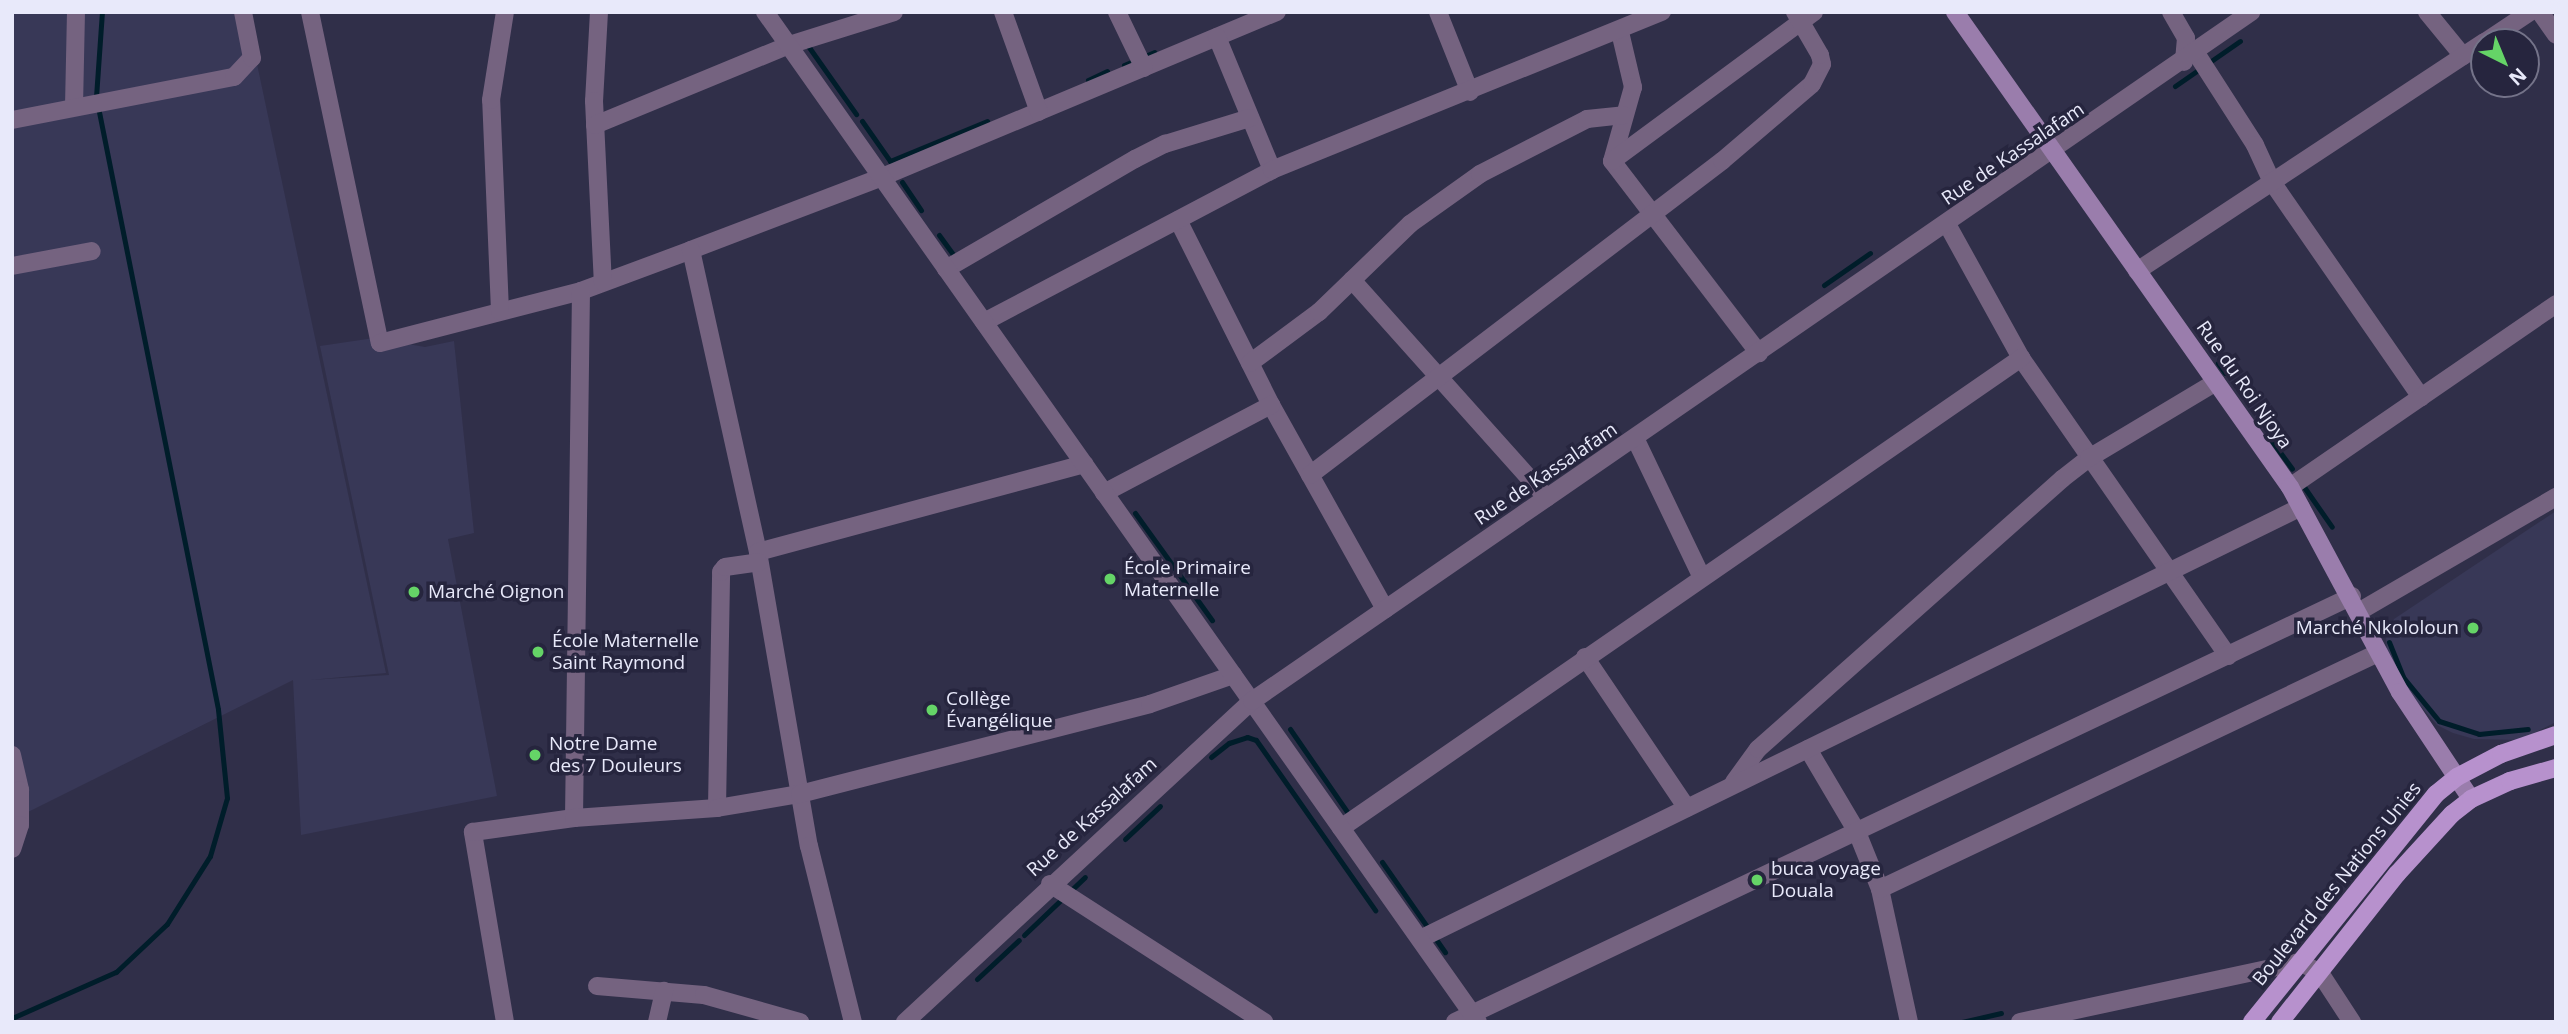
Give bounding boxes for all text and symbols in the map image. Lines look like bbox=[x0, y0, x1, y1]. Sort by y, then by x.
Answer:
north arrow bbox=[2470, 28, 2540, 98]
text: N bbox=[2503, 62, 2532, 92]
street label: Rue de Kassalafam bbox=[1937, 98, 2089, 210]
street label: Rue du Roi Njoya bbox=[2191, 317, 2297, 453]
street label: Rue de Kassalafam bbox=[1470, 418, 1622, 530]
place label: École Primaire Maternelle bbox=[1124, 557, 1251, 601]
marker: École Primaire Maternelle bbox=[1102, 571, 1118, 587]
place label: Marché Oignon bbox=[428, 581, 564, 603]
marker: Marché Oignon bbox=[406, 584, 422, 600]
place label: Marché Nkololoun bbox=[2296, 617, 2459, 639]
marker: Marché Nkololoun bbox=[2465, 620, 2481, 636]
place label: École Maternelle Saint Raymond bbox=[552, 630, 699, 674]
marker: École Maternelle Saint Raymond bbox=[530, 644, 546, 660]
place label: Collège Évangélique bbox=[946, 688, 1053, 732]
marker: Collège Évangélique bbox=[924, 702, 940, 718]
place label: Notre Dame des 7 Douleurs bbox=[549, 733, 682, 777]
marker: Notre Dame des 7 Douleurs bbox=[527, 747, 543, 763]
street label: Rue de Kassalafam bbox=[1022, 753, 1162, 881]
street label: Boulevard des Nations Unies bbox=[2248, 778, 2426, 990]
place label: buca voyage Douala bbox=[1771, 858, 1881, 902]
marker: buca voyage Douala bbox=[1749, 872, 1765, 888]

